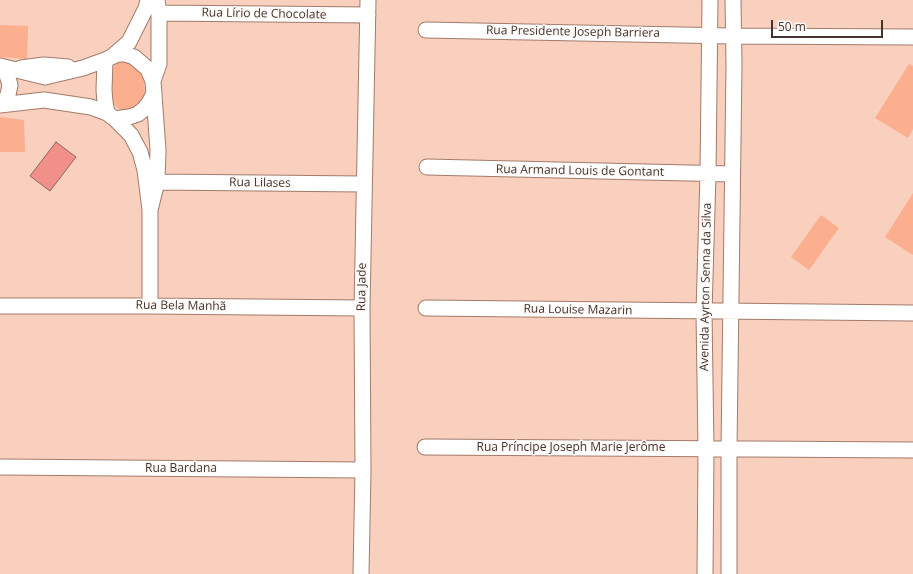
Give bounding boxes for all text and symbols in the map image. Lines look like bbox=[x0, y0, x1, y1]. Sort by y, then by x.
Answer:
street label: Rua Lírio de Chocolate bbox=[201, 6, 327, 22]
scale bar bbox=[773, 12, 885, 38]
text: 50 m bbox=[778, 18, 806, 35]
street label: Rua Presidente Joseph Barriera bbox=[486, 23, 660, 41]
street label: Rua Armand Louis de Gontant bbox=[496, 162, 664, 180]
street label: Rua Lilases bbox=[229, 175, 291, 191]
street label: Avenida Ayrton Senna da Silva bbox=[697, 203, 715, 371]
street label: Rua Jade bbox=[354, 263, 370, 311]
street label: Rua Bela Manhã bbox=[136, 298, 226, 314]
street label: Rua Louise Mazarin bbox=[523, 302, 633, 318]
street label: Rua Príncipe Joseph Marie Jerôme bbox=[477, 441, 665, 455]
street label: Rua Bardana bbox=[145, 462, 217, 476]

